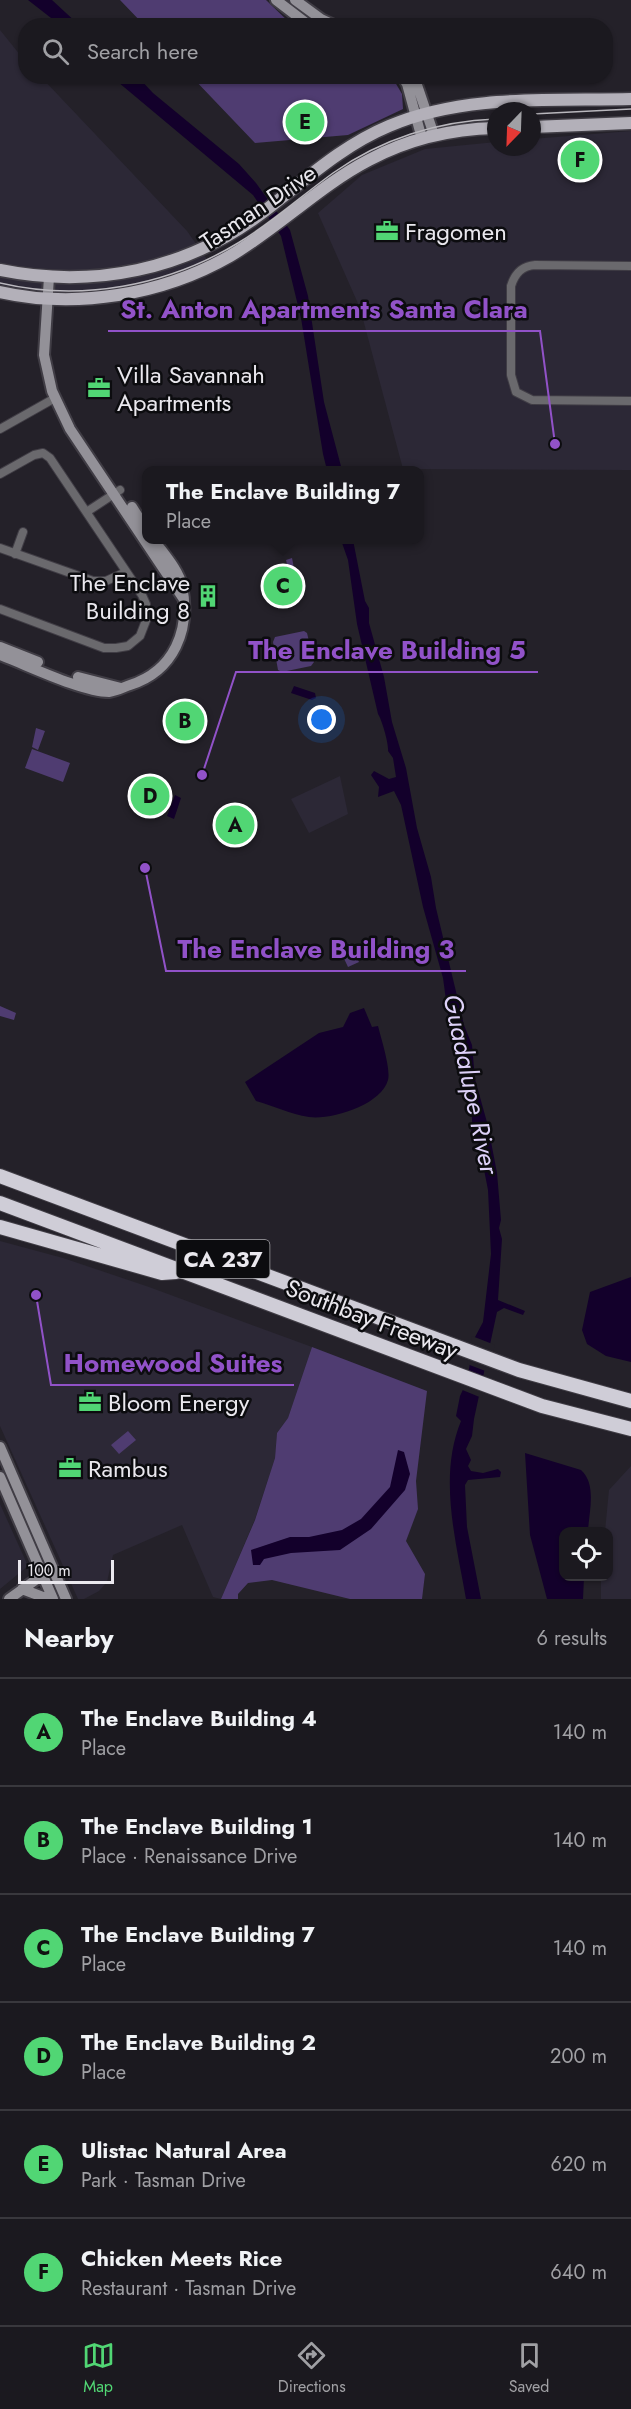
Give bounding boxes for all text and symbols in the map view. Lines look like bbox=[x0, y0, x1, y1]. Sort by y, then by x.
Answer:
search box bbox=[18, 18, 613, 84]
icon: search bbox=[39, 35, 72, 68]
text: Search here bbox=[87, 35, 198, 67]
pin: E bbox=[286, 100, 324, 144]
north arrow bbox=[487, 102, 541, 156]
pin: F bbox=[560, 138, 600, 182]
street label: Tasman Drive bbox=[193, 155, 323, 259]
place label: Fragomen bbox=[405, 214, 507, 249]
office icon: Fragomen bbox=[374, 218, 400, 244]
callout: St. Anton Apartments Santa Clara bbox=[108, 287, 540, 331]
text: St. Anton Apartments Santa Clara bbox=[120, 290, 528, 328]
place label: Villa Savannah Apartments bbox=[117, 357, 265, 420]
office icon: Villa Savannah Apartments bbox=[86, 375, 112, 401]
popup bbox=[142, 466, 424, 544]
text: The Enclave Building 7 bbox=[166, 475, 400, 507]
text: Place bbox=[166, 507, 211, 536]
pin: C bbox=[264, 564, 302, 608]
place label: The Enclave Building 8 bbox=[70, 565, 190, 628]
building icon: The Enclave Building 8 bbox=[195, 583, 221, 609]
callout: The Enclave Building 5 bbox=[236, 628, 538, 672]
text: The Enclave Building 5 bbox=[248, 631, 526, 669]
pin: B bbox=[166, 698, 204, 744]
your location bbox=[307, 705, 336, 734]
pin: D bbox=[130, 774, 170, 818]
pin: A bbox=[216, 802, 254, 848]
callout: The Enclave Building 3 bbox=[166, 927, 466, 971]
text: The Enclave Building 3 bbox=[178, 930, 454, 968]
water label: Guadalupe River bbox=[433, 990, 509, 1179]
road number: CA 237 bbox=[176, 1240, 270, 1278]
street label: Southbay Freeway bbox=[281, 1270, 464, 1368]
callout: Homewood Suites bbox=[51, 1341, 294, 1385]
text: Homewood Suites bbox=[64, 1344, 283, 1382]
place label: Bloom Energy bbox=[108, 1385, 250, 1420]
office icon: Bloom Energy bbox=[77, 1389, 103, 1415]
place label: Rambus bbox=[88, 1451, 168, 1486]
office icon: Rambus bbox=[57, 1455, 83, 1481]
map controls bbox=[559, 1527, 613, 1581]
button: locate bbox=[559, 1527, 613, 1581]
scale bar bbox=[18, 1557, 114, 1584]
text: 100 m bbox=[27, 1559, 71, 1582]
text: Nearby bbox=[24, 1619, 113, 1657]
text: 6 results bbox=[537, 1624, 607, 1653]
text: The Enclave Building 4 bbox=[81, 1702, 317, 1734]
text: A bbox=[36, 1718, 51, 1747]
text: 140 m bbox=[553, 1718, 607, 1747]
text: Place bbox=[81, 1734, 126, 1763]
text: The Enclave Building 1 bbox=[81, 1810, 313, 1842]
text: B bbox=[37, 1826, 50, 1855]
text: 140 m bbox=[553, 1826, 607, 1855]
text: Place · Renaissance Drive bbox=[81, 1842, 297, 1871]
text: The Enclave Building 7 bbox=[81, 1918, 315, 1950]
text: C bbox=[36, 1934, 51, 1963]
text: 140 m bbox=[553, 1934, 607, 1963]
text: Place bbox=[81, 1950, 126, 1979]
text: The Enclave Building 2 bbox=[81, 2026, 316, 2058]
text: D bbox=[36, 2042, 51, 2071]
text: 200 m bbox=[550, 2042, 607, 2071]
text: Place bbox=[81, 2058, 126, 2087]
text: Ulistac Natural Area bbox=[81, 2134, 287, 2166]
text: E bbox=[37, 2150, 50, 2179]
text: 620 m bbox=[551, 2150, 607, 2179]
text: Park · Tasman Drive bbox=[81, 2166, 246, 2195]
text: Chicken Meets Rice bbox=[81, 2242, 282, 2274]
text: F bbox=[38, 2258, 49, 2287]
text: 640 m bbox=[550, 2258, 607, 2287]
text: Restaurant · Tasman Drive bbox=[81, 2274, 296, 2303]
tab: Map bbox=[82, 2339, 115, 2398]
tab: Directions bbox=[278, 2339, 346, 2398]
tab: Saved bbox=[509, 2339, 549, 2398]

